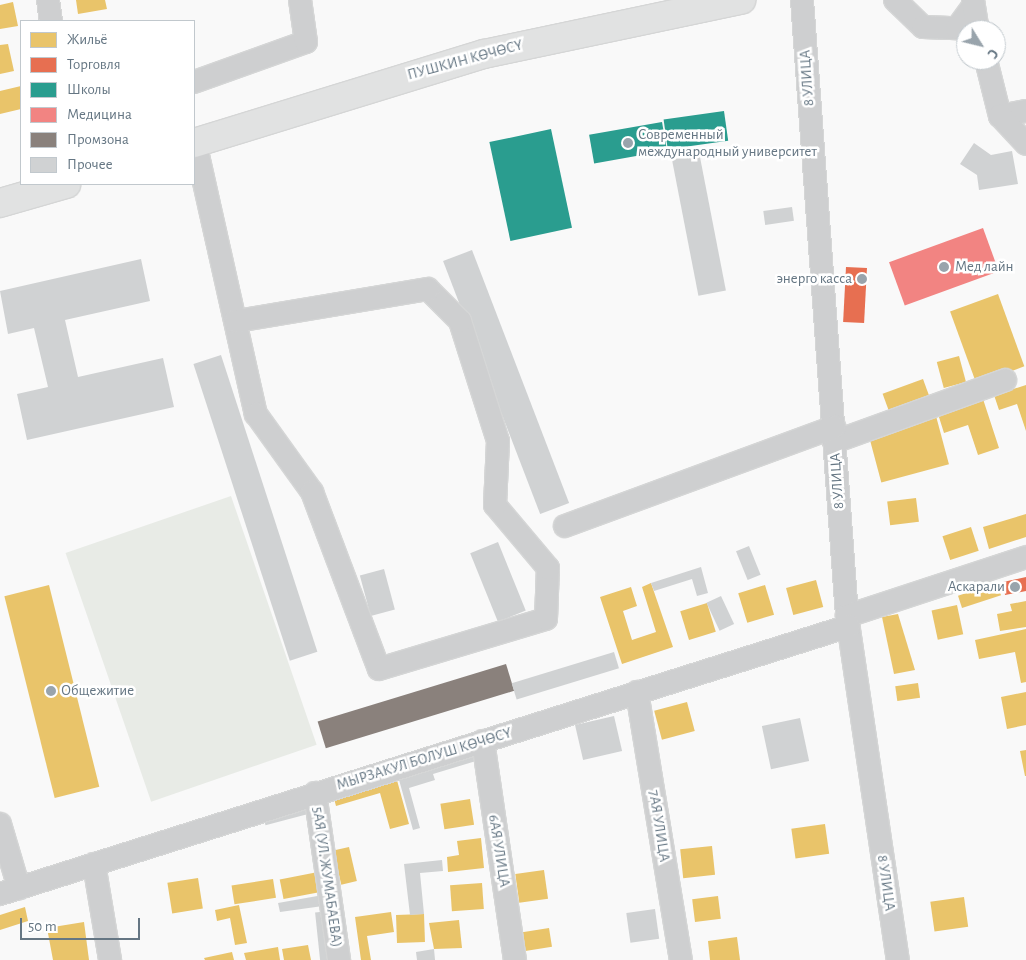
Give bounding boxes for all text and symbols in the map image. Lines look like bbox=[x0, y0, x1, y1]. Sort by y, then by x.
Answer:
legend bbox=[20, 20, 195, 185]
north arrow bbox=[956, 20, 1006, 70]
text: Жильё bbox=[67, 32, 107, 47]
street label: ПУШКИН КӨЧӨСҮ bbox=[405, 36, 525, 84]
text: С bbox=[984, 46, 1000, 60]
street label: 8 УЛИЦА bbox=[796, 49, 818, 107]
text: Торговля bbox=[67, 57, 121, 72]
text: Школы bbox=[67, 82, 111, 97]
text: Медицина bbox=[67, 107, 132, 122]
place label: Современный международный университет bbox=[638, 125, 817, 160]
text: Промзона bbox=[67, 132, 129, 147]
marker: Современный международный университет bbox=[622, 137, 634, 149]
text: Прочее bbox=[67, 157, 113, 172]
place label: Мед лайн bbox=[955, 258, 1013, 276]
marker: Мед лайн bbox=[937, 260, 951, 274]
place label: энерго касса bbox=[776, 270, 852, 288]
marker: энерго касса bbox=[856, 273, 868, 285]
street label: 8 УЛИЦА bbox=[826, 452, 848, 510]
place label: Аскарали bbox=[948, 578, 1005, 596]
marker: Аскарали bbox=[1009, 581, 1021, 593]
place label: Общежитие bbox=[61, 682, 134, 700]
marker: Общежитие bbox=[45, 685, 57, 697]
street label: МЫРЗАКУЛ БОЛУШ КӨЧӨСҮ bbox=[334, 724, 514, 794]
street label: 7АЯ УЛИЦА bbox=[644, 789, 674, 863]
street label: 5АЯ (УЛ. ЖУМАБАЕВА) bbox=[308, 806, 346, 948]
street label: 6АЯ УЛИЦА bbox=[484, 813, 514, 889]
street label: 8 УЛИЦА bbox=[873, 854, 899, 912]
scale bar bbox=[22, 908, 142, 940]
text: 50 m bbox=[28, 919, 57, 934]

